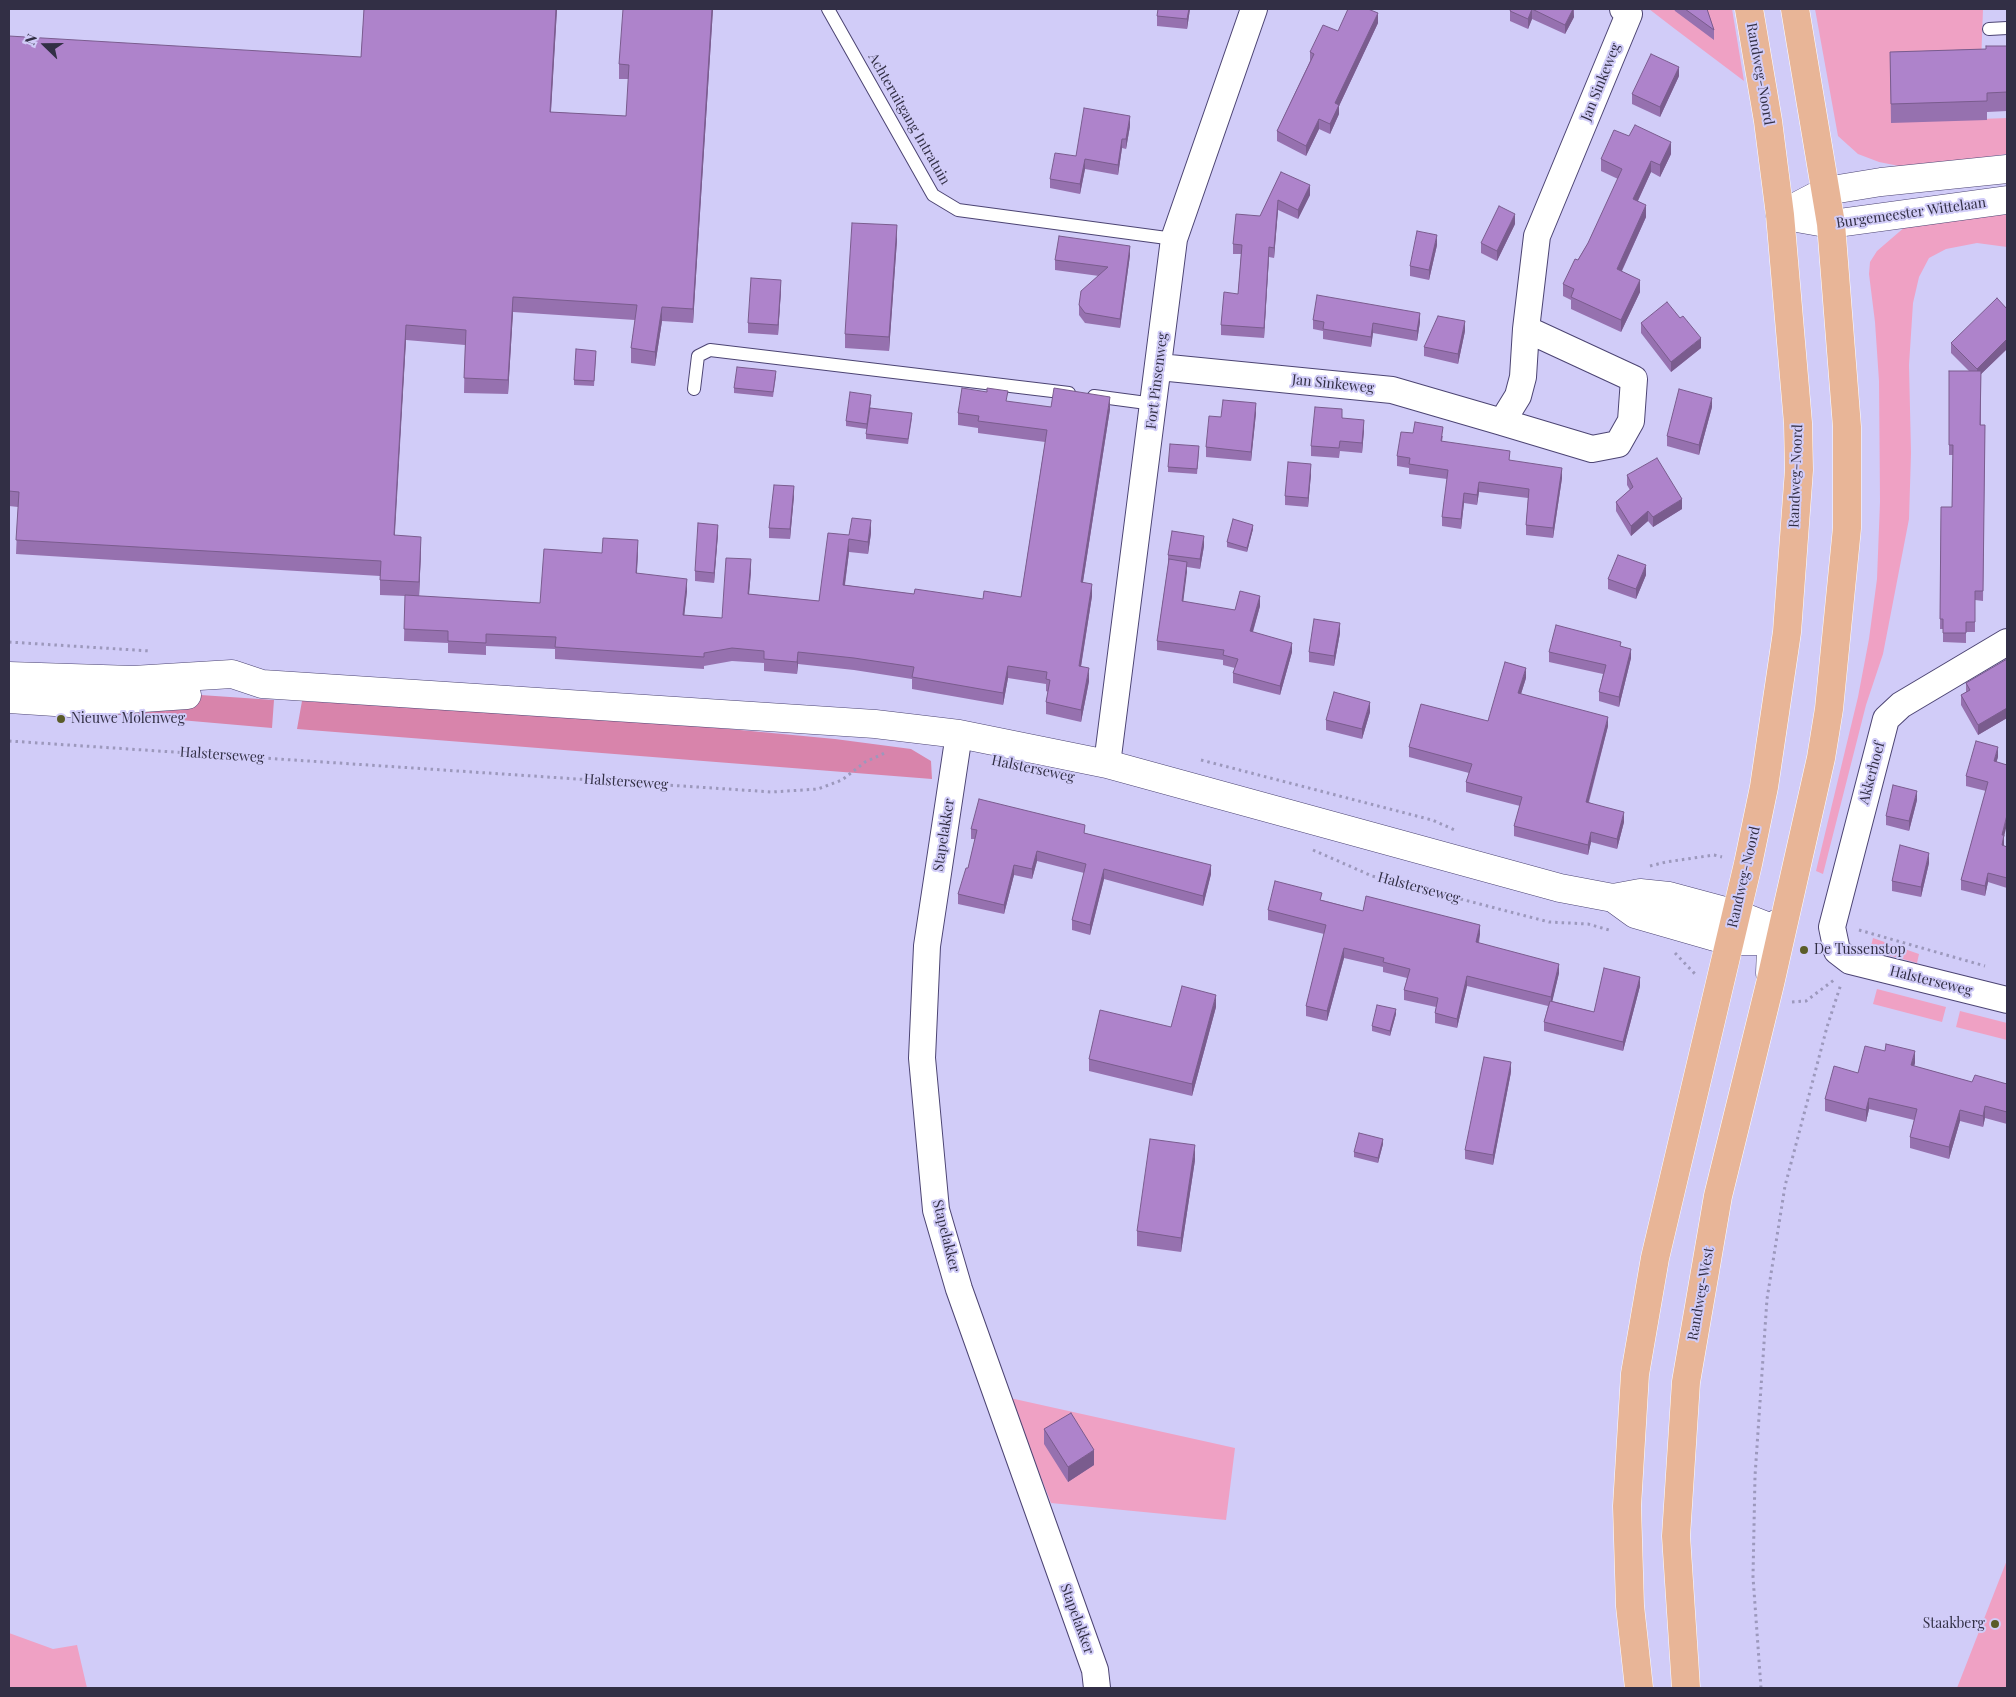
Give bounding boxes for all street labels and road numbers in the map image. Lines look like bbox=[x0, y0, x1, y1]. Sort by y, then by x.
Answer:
street label: Randweg-Noord bbox=[1743, 22, 1777, 126]
street label: Jan Sinkeweg bbox=[1578, 41, 1624, 123]
street label: Achteruitgang Intratuin bbox=[864, 50, 954, 188]
street label: Burgemeester Wittelaan bbox=[1835, 194, 1987, 232]
street label: Fort Pinsenweg bbox=[1143, 332, 1171, 430]
street label: Jan Sinkeweg bbox=[1291, 371, 1375, 397]
street label: Randweg-Noord bbox=[1786, 424, 1806, 528]
street label: Akkerhoef bbox=[1856, 740, 1888, 806]
street label: Halsterseweg bbox=[179, 744, 265, 766]
street label: Halsterseweg bbox=[990, 752, 1076, 786]
street label: Halsterseweg bbox=[583, 771, 669, 793]
street label: Stapelakker bbox=[930, 797, 958, 873]
street label: Randweg-Noord bbox=[1724, 825, 1764, 929]
street label: Halsterseweg bbox=[1376, 869, 1462, 907]
street label: Halsterseweg bbox=[1888, 963, 1974, 999]
street label: Stapelakker bbox=[929, 1198, 963, 1274]
street label: Randweg-West bbox=[1685, 1246, 1717, 1342]
street label: Stapelakker bbox=[1057, 1582, 1097, 1656]

